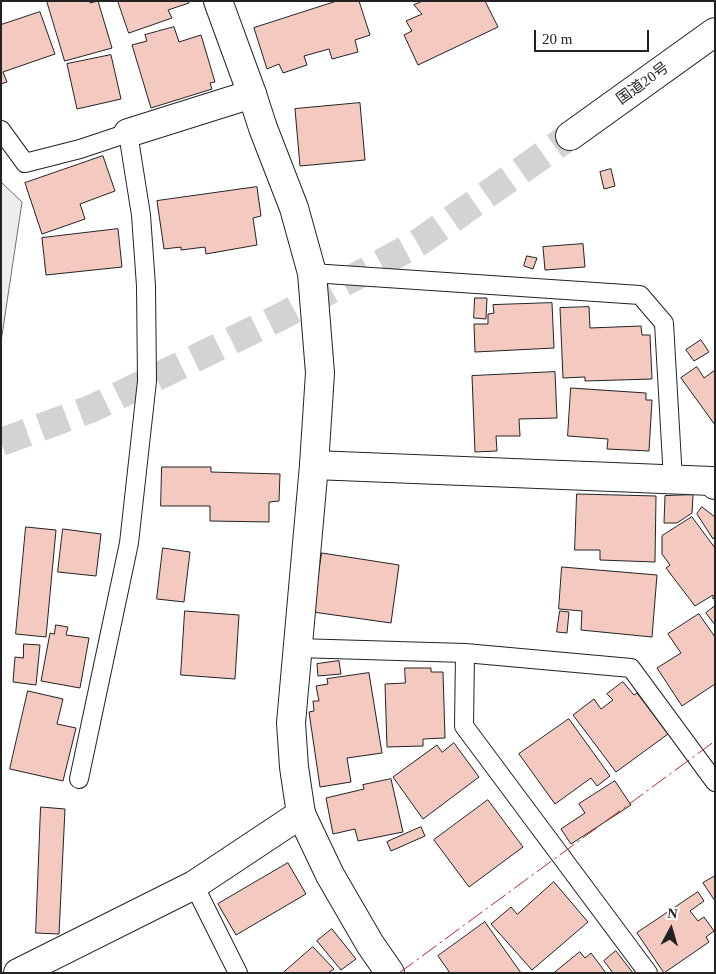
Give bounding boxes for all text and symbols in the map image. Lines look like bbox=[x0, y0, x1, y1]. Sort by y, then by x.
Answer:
scale bar bbox=[536, 20, 651, 52]
text: 20 m bbox=[542, 31, 572, 47]
street label: 国道20号 bbox=[613, 59, 673, 109]
north arrow bbox=[646, 904, 696, 954]
text: N bbox=[667, 906, 678, 922]

